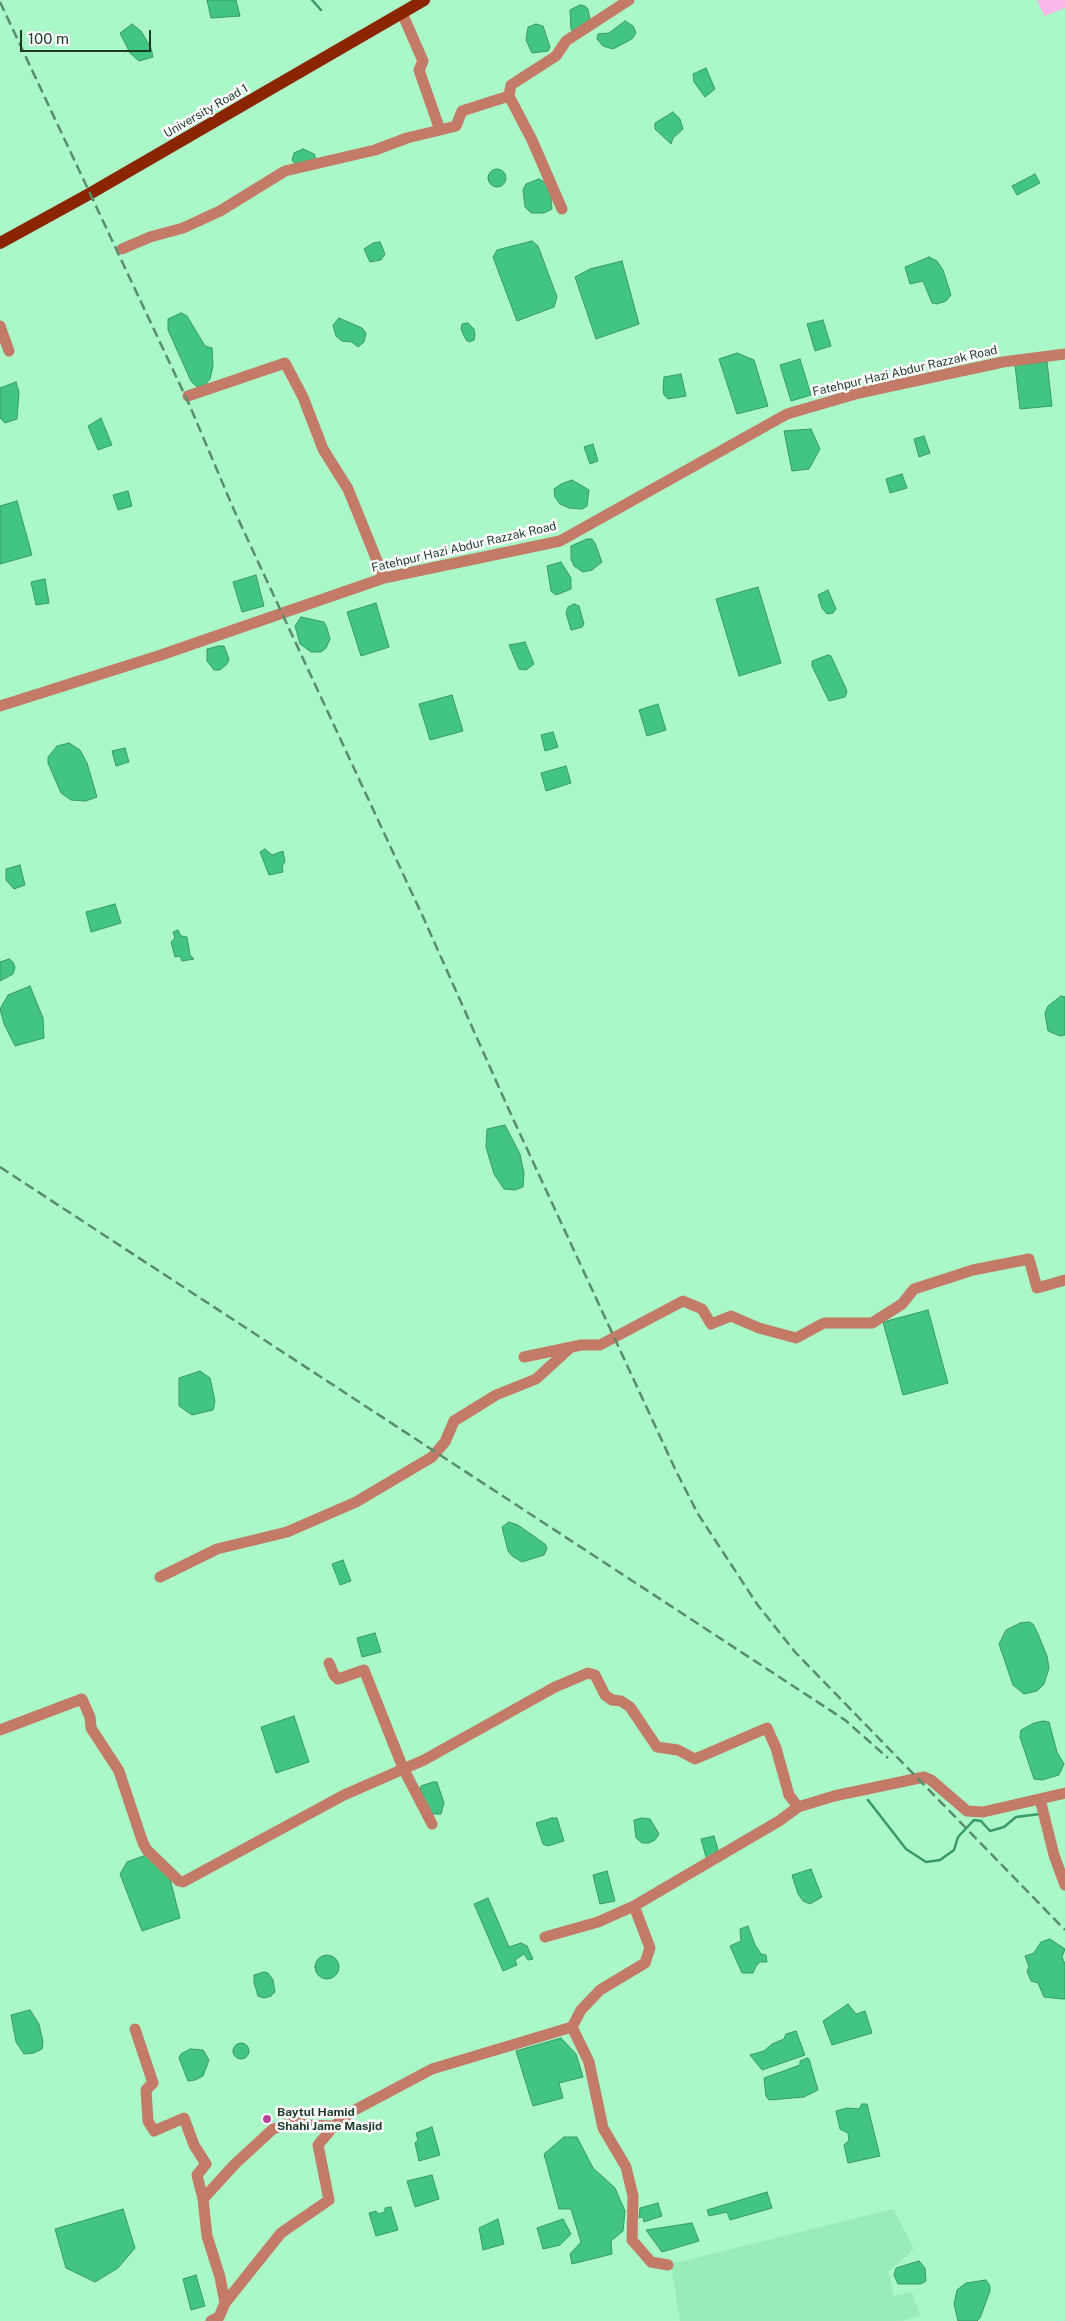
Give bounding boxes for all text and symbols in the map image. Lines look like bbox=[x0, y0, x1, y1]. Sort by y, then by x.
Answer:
scale bar bbox=[22, 20, 154, 52]
text: 100 m bbox=[28, 30, 69, 47]
street label: University Road 1 bbox=[161, 81, 251, 141]
street label: Fatehpur Hazi Abdur Razzak Road bbox=[811, 343, 999, 399]
street label: Fatehpur Hazi Abdur Razzak Road bbox=[370, 519, 558, 575]
place label: Baytul Hamid Shahi Jame Masjid bbox=[277, 2105, 382, 2133]
marker: Baytul Hamid Shahi Jame Masjid bbox=[261, 2113, 273, 2125]

